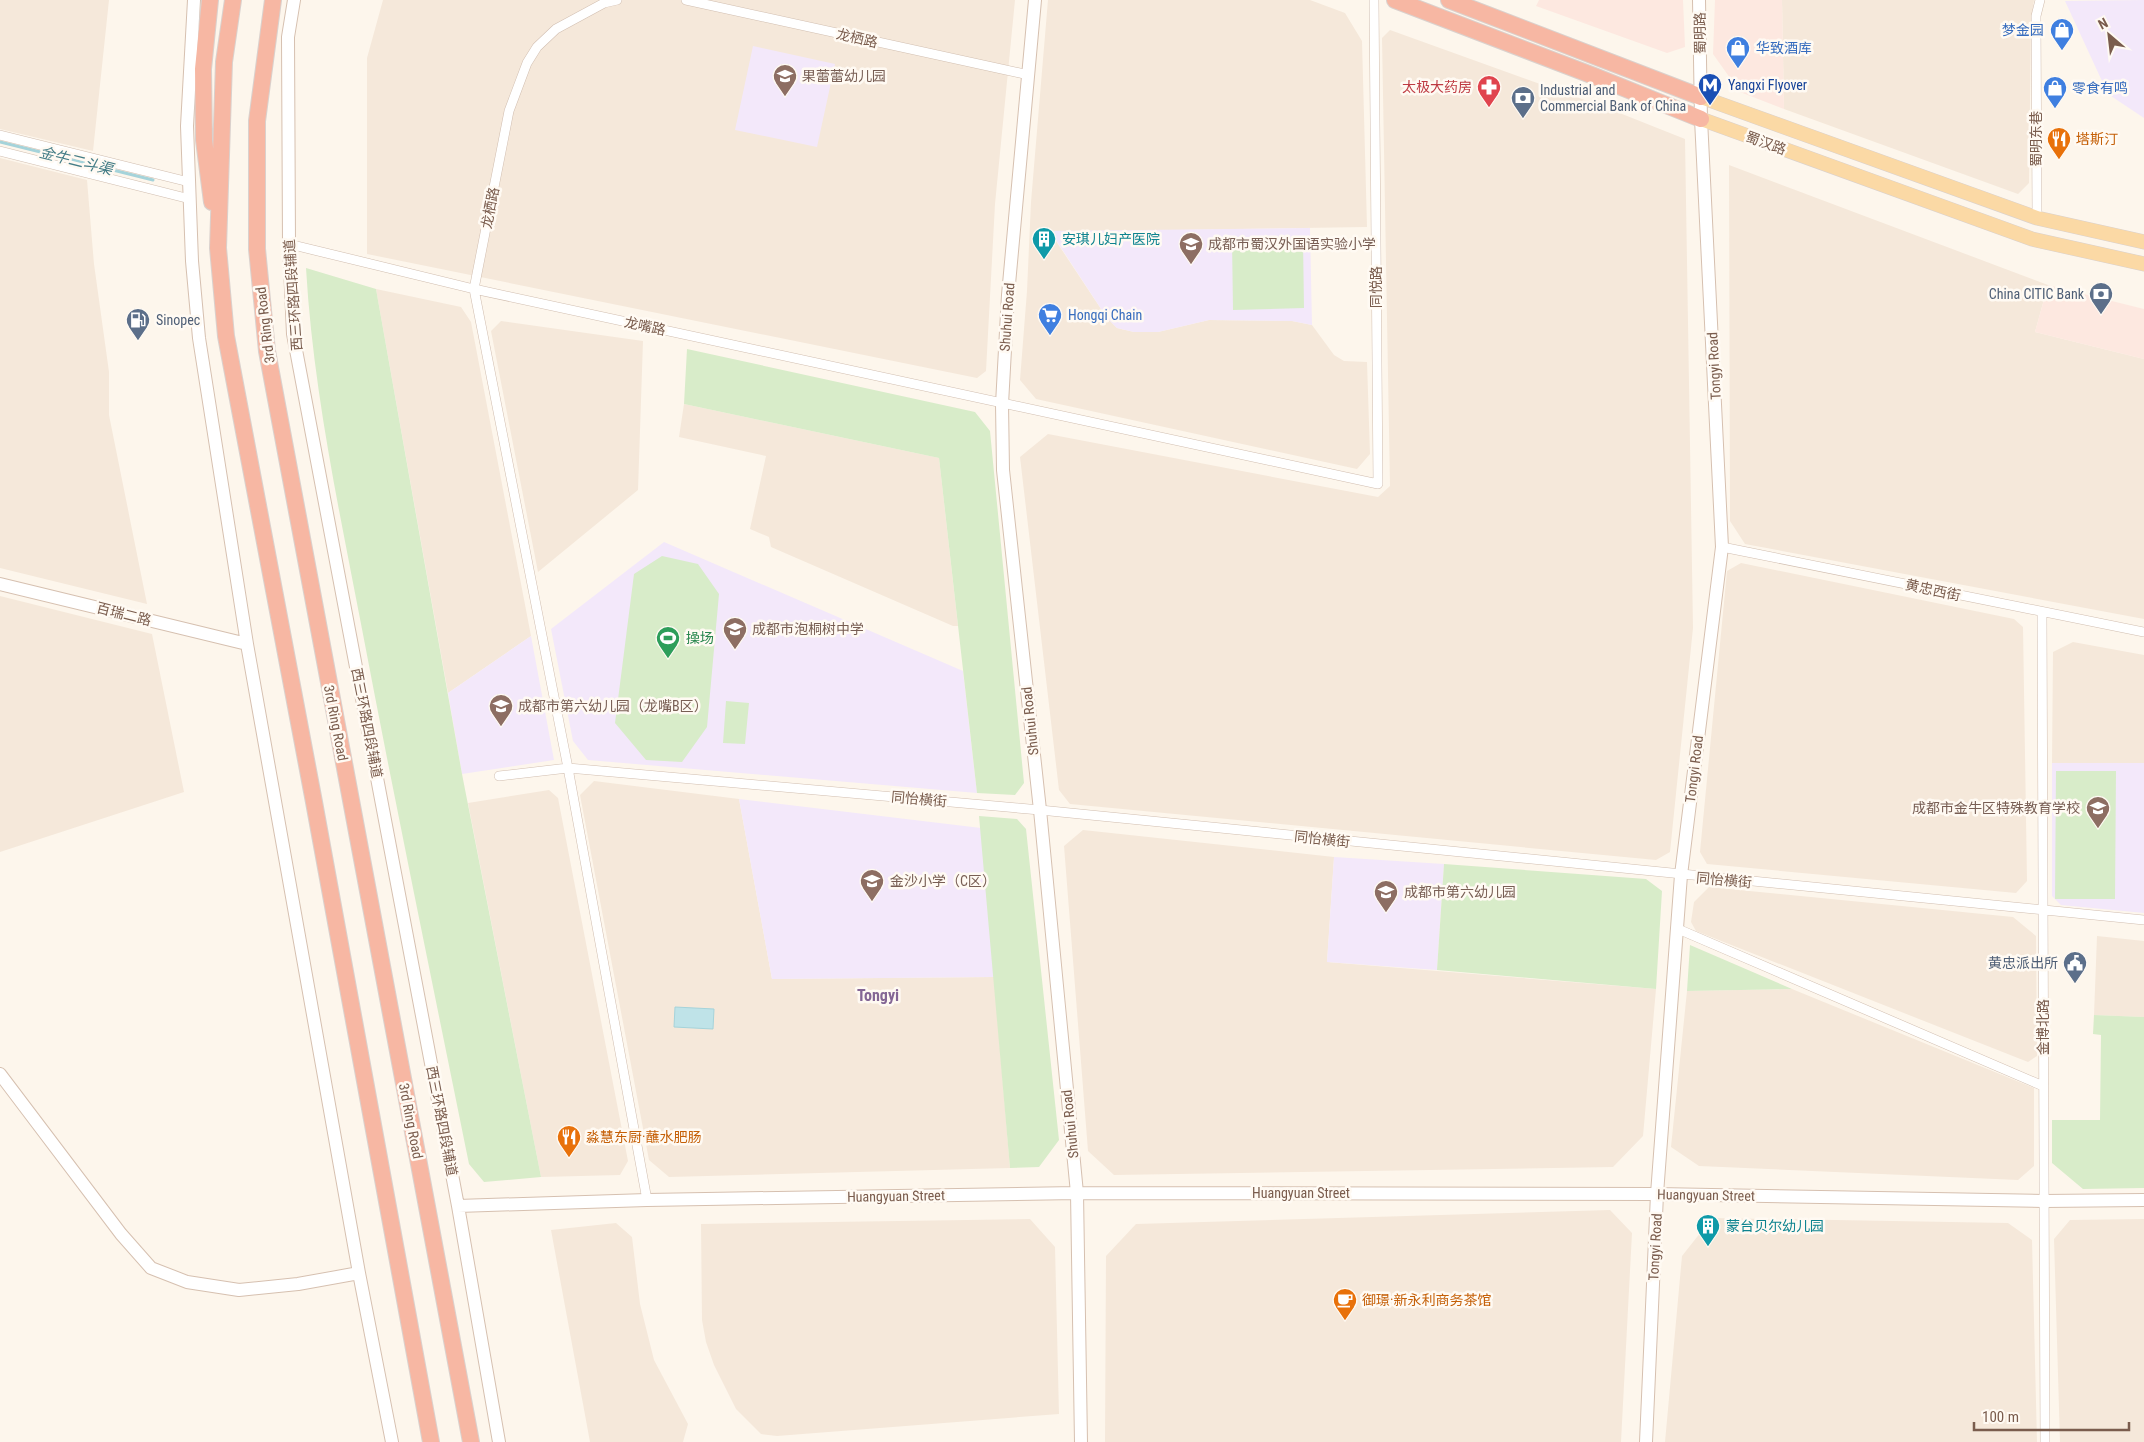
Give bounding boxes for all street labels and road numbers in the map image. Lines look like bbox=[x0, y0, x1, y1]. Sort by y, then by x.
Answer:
street label: 蜀明路 bbox=[1692, 12, 1708, 54]
street label: 龙栖路 bbox=[835, 25, 879, 51]
street label: 蜀明东巷 bbox=[2028, 111, 2044, 167]
street label: 蜀汉路 bbox=[1744, 128, 1788, 158]
street label: 龙栖路 bbox=[478, 186, 502, 230]
street label: 西三环路四段辅道 bbox=[281, 239, 305, 351]
street label: 同悦路 bbox=[1368, 266, 1384, 308]
street label: Shuhui Road bbox=[997, 282, 1017, 352]
street label: 3rd Ring Road bbox=[252, 286, 278, 364]
street label: 龙嘴路 bbox=[623, 314, 667, 338]
street label: Tongyi Road bbox=[1704, 332, 1724, 400]
street label: 黄忠西街 bbox=[1904, 576, 1962, 604]
street label: 百瑞二路 bbox=[95, 599, 153, 629]
street label: 西三环路四段辅道 bbox=[348, 667, 386, 779]
street label: 3rd Ring Road bbox=[321, 684, 351, 762]
street label: Shuhui Road bbox=[1018, 686, 1042, 756]
street label: Tongyi Road bbox=[1682, 734, 1706, 804]
street label: 同怡横街 bbox=[890, 789, 948, 809]
street label: 同怡横街 bbox=[1293, 828, 1351, 850]
street label: 同怡横街 bbox=[1695, 870, 1753, 890]
street label: 金博北路 bbox=[2035, 999, 2051, 1055]
street label: 西三环路四段辅道 bbox=[423, 1065, 461, 1177]
street label: 3rd Ring Road bbox=[396, 1082, 426, 1160]
street label: Shuhui Road bbox=[1058, 1089, 1082, 1159]
street label: Huangyuan Street bbox=[1252, 1185, 1350, 1201]
street label: Huangyuan Street bbox=[1657, 1186, 1755, 1204]
street label: Huangyuan Street bbox=[847, 1187, 945, 1205]
street label: Tongyi Road bbox=[1645, 1213, 1665, 1281]

